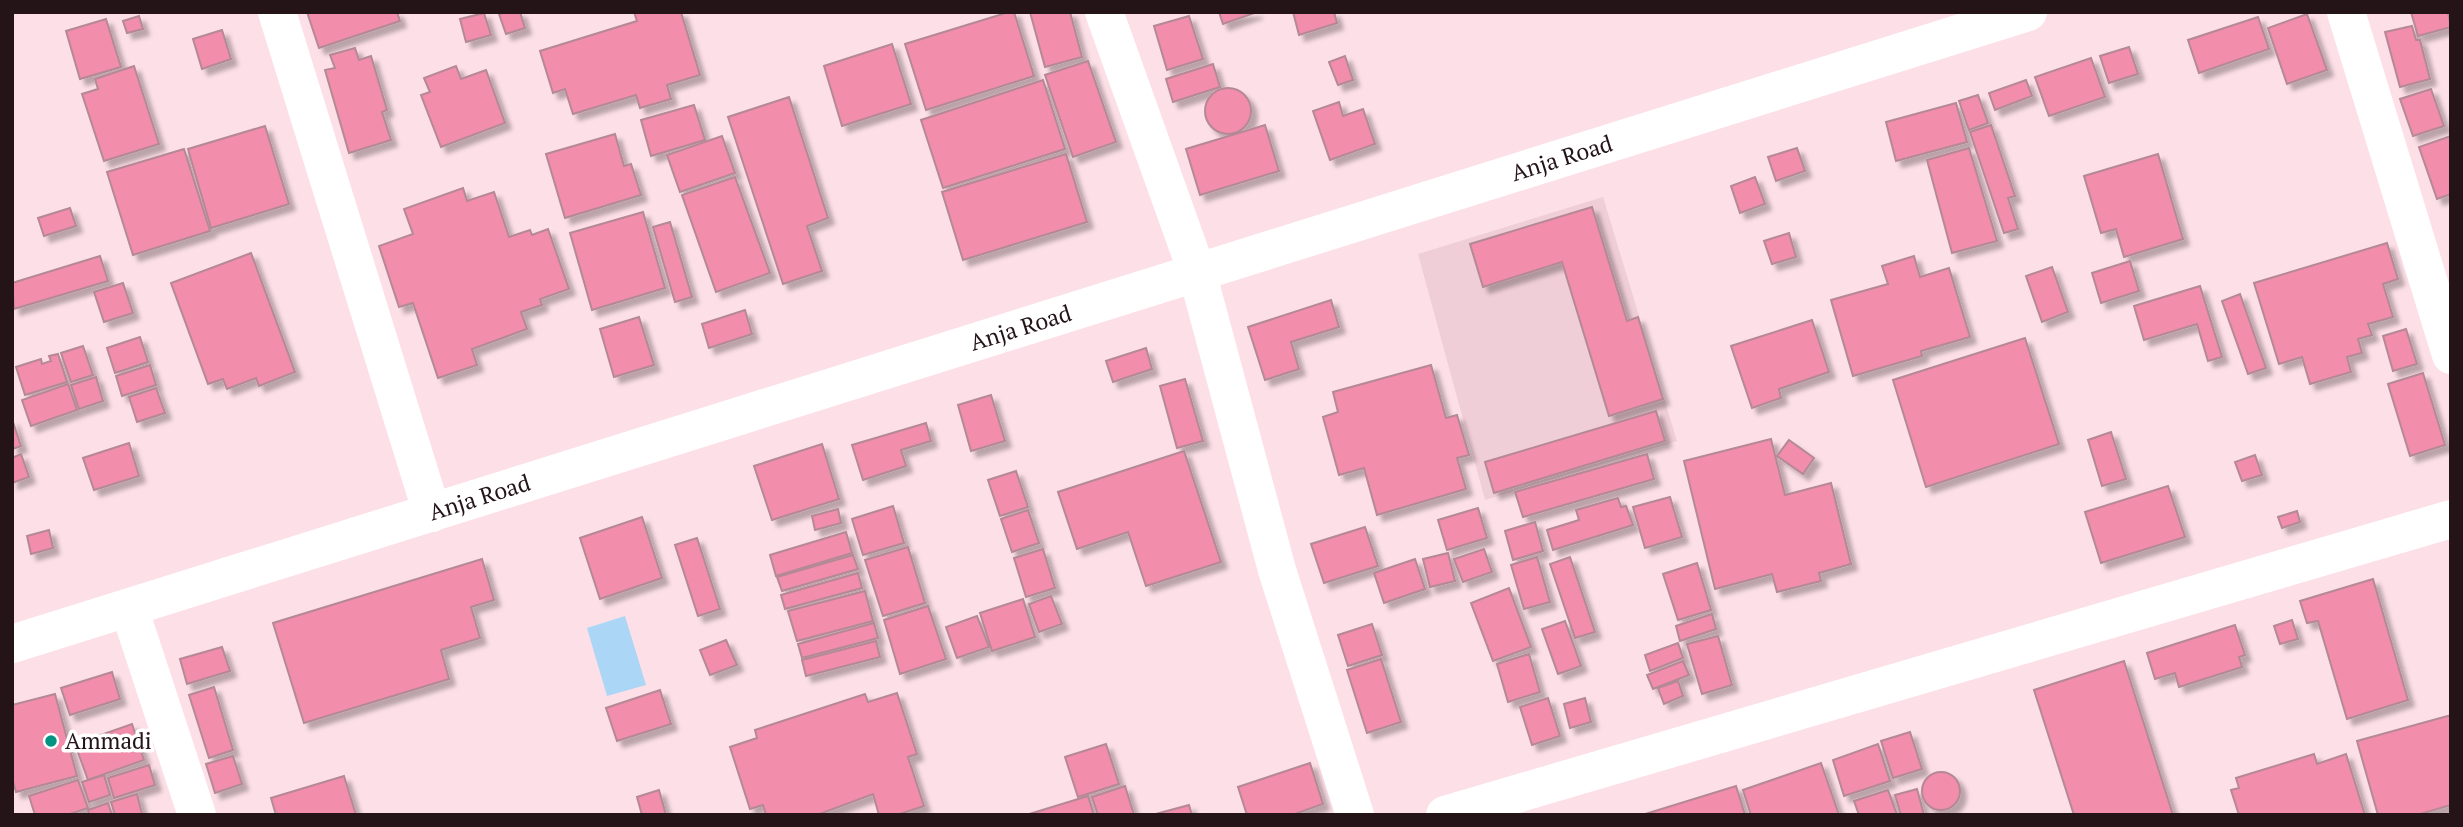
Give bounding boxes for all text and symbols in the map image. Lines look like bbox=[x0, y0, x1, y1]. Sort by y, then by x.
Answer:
street label: Anja Road bbox=[1507, 127, 1616, 188]
street label: Anja Road bbox=[966, 297, 1075, 358]
street label: Anja Road bbox=[425, 466, 534, 527]
place label: Ammadi bbox=[65, 725, 152, 756]
marker: Ammadi bbox=[43, 733, 59, 749]

